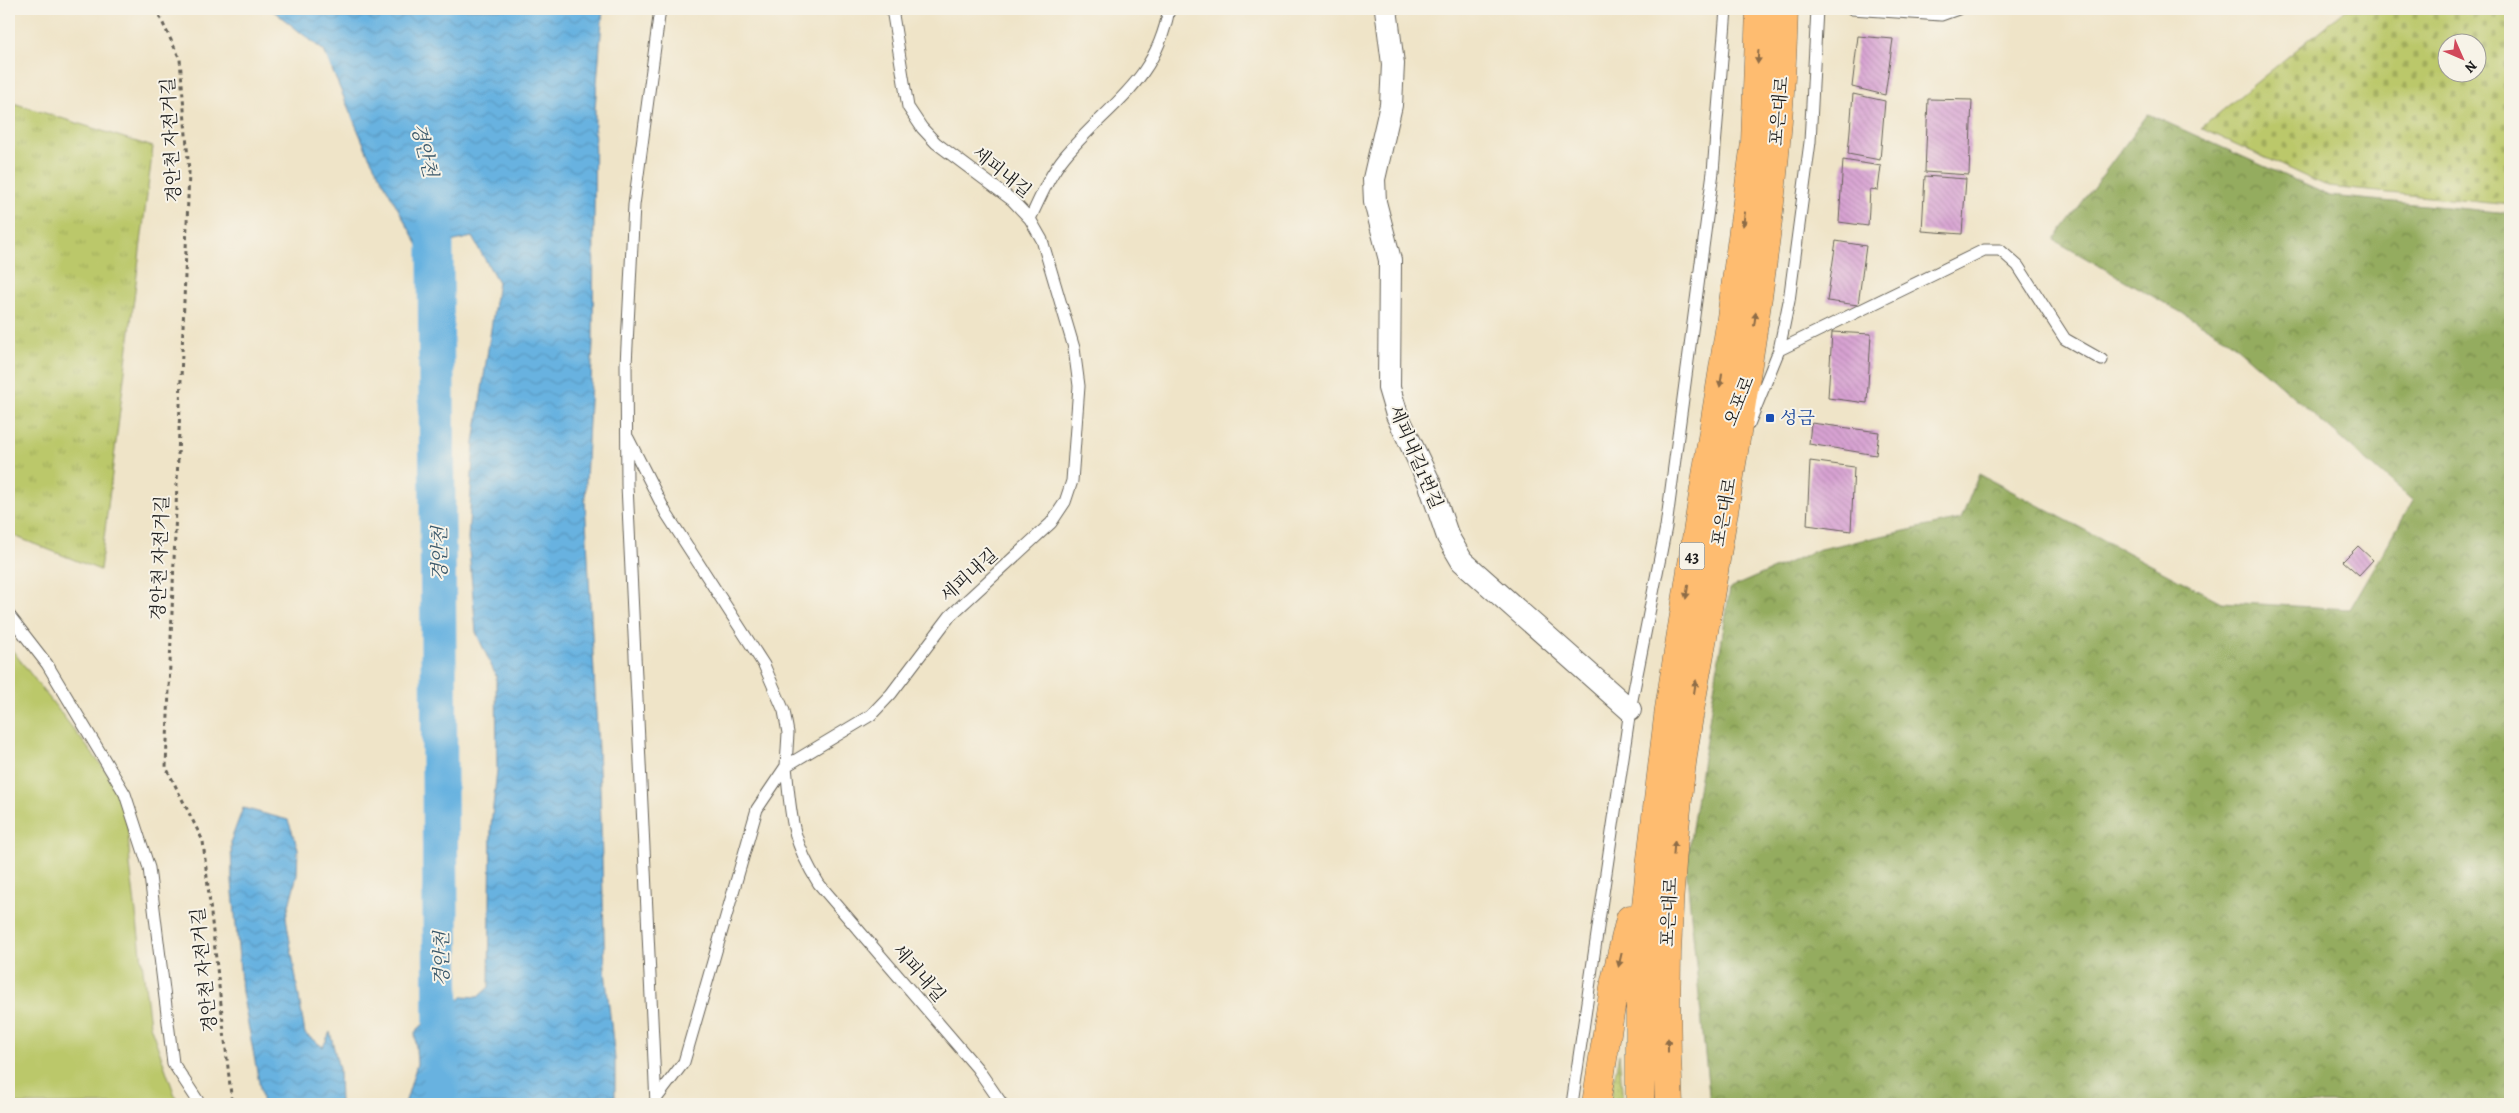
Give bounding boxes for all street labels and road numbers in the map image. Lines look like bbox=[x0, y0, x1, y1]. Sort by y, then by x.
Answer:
street label: 포은대로 bbox=[1764, 75, 1794, 147]
street label: 경안천 자전거길 bbox=[156, 77, 186, 203]
street label: 세피내길 bbox=[967, 141, 1037, 203]
street label: 오포로 bbox=[1718, 372, 1760, 430]
street label: 세피내길1번길 bbox=[1383, 401, 1449, 513]
street label: 포은대로 bbox=[1706, 476, 1742, 548]
street label: 경안천 자전거길 bbox=[146, 495, 174, 621]
road number: 43 bbox=[1680, 542, 1704, 570]
street label: 세피내길 bbox=[935, 543, 1003, 607]
street label: 포은대로 bbox=[1655, 877, 1683, 947]
street label: 경안천 자전거길 bbox=[186, 906, 222, 1034]
street label: 세피내길 bbox=[887, 939, 951, 1007]

